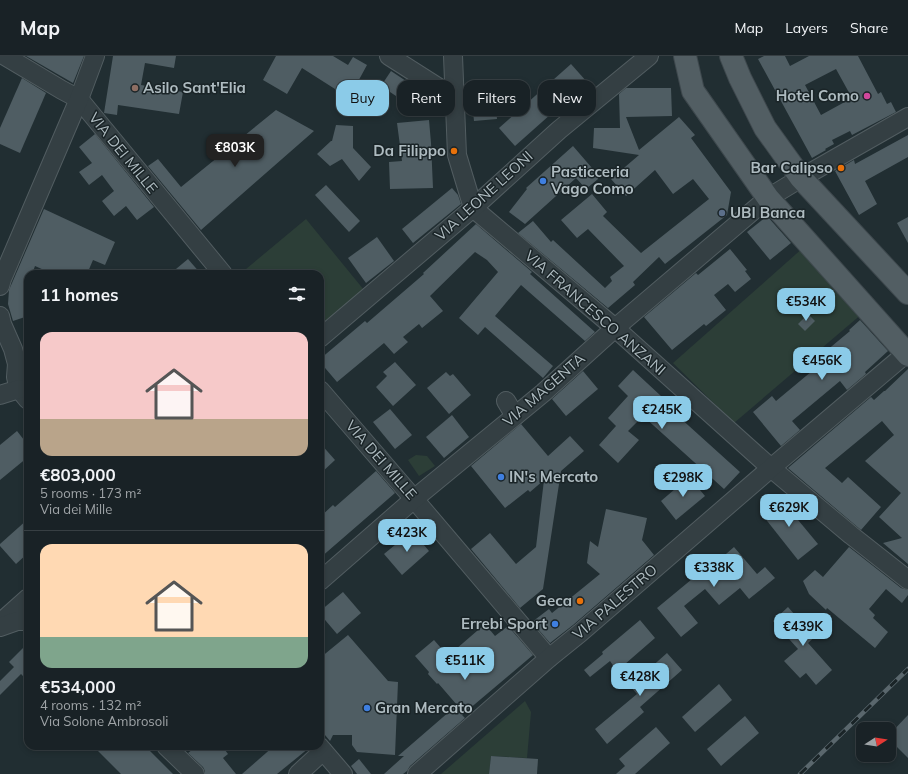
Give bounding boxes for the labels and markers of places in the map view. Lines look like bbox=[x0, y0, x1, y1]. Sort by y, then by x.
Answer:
place label: Asilo Sant'Elia bbox=[143, 78, 246, 97]
marker: Asilo Sant'Elia bbox=[130, 83, 140, 93]
place label: Hotel Como bbox=[776, 86, 859, 105]
marker: Hotel Como bbox=[862, 91, 872, 101]
pin: €803K bbox=[207, 134, 263, 168]
place label: Da Filippo bbox=[373, 141, 446, 160]
marker: Da Filippo bbox=[449, 146, 459, 156]
place label: Bar Calipso bbox=[751, 158, 833, 177]
place label: Pasticceria Vago Como bbox=[550, 162, 634, 198]
marker: Bar Calipso bbox=[836, 163, 846, 173]
marker: Pasticceria Vago Como bbox=[538, 176, 548, 186]
place label: UBI Banca bbox=[730, 203, 805, 222]
marker: UBI Banca bbox=[717, 208, 727, 218]
pin: €534K bbox=[778, 288, 834, 322]
pin: €456K bbox=[794, 347, 850, 381]
pin: €245K bbox=[634, 396, 690, 430]
pin: €298K bbox=[655, 464, 711, 498]
place label: IN's Mercato bbox=[509, 467, 598, 486]
marker: IN's Mercato bbox=[496, 472, 506, 482]
pin: €629K bbox=[761, 494, 817, 528]
pin: €423K bbox=[379, 519, 435, 553]
pin: €338K bbox=[686, 554, 742, 588]
place label: Geca bbox=[536, 591, 572, 610]
marker: Geca bbox=[575, 596, 585, 606]
pin: €439K bbox=[775, 613, 831, 647]
place label: Errebi Sport bbox=[461, 614, 547, 633]
marker: Errebi Sport bbox=[550, 619, 560, 629]
pin: €511K bbox=[437, 647, 493, 681]
pin: €428K bbox=[612, 663, 668, 697]
place label: Gran Mercato bbox=[375, 698, 473, 717]
marker: Gran Mercato bbox=[362, 703, 372, 713]

